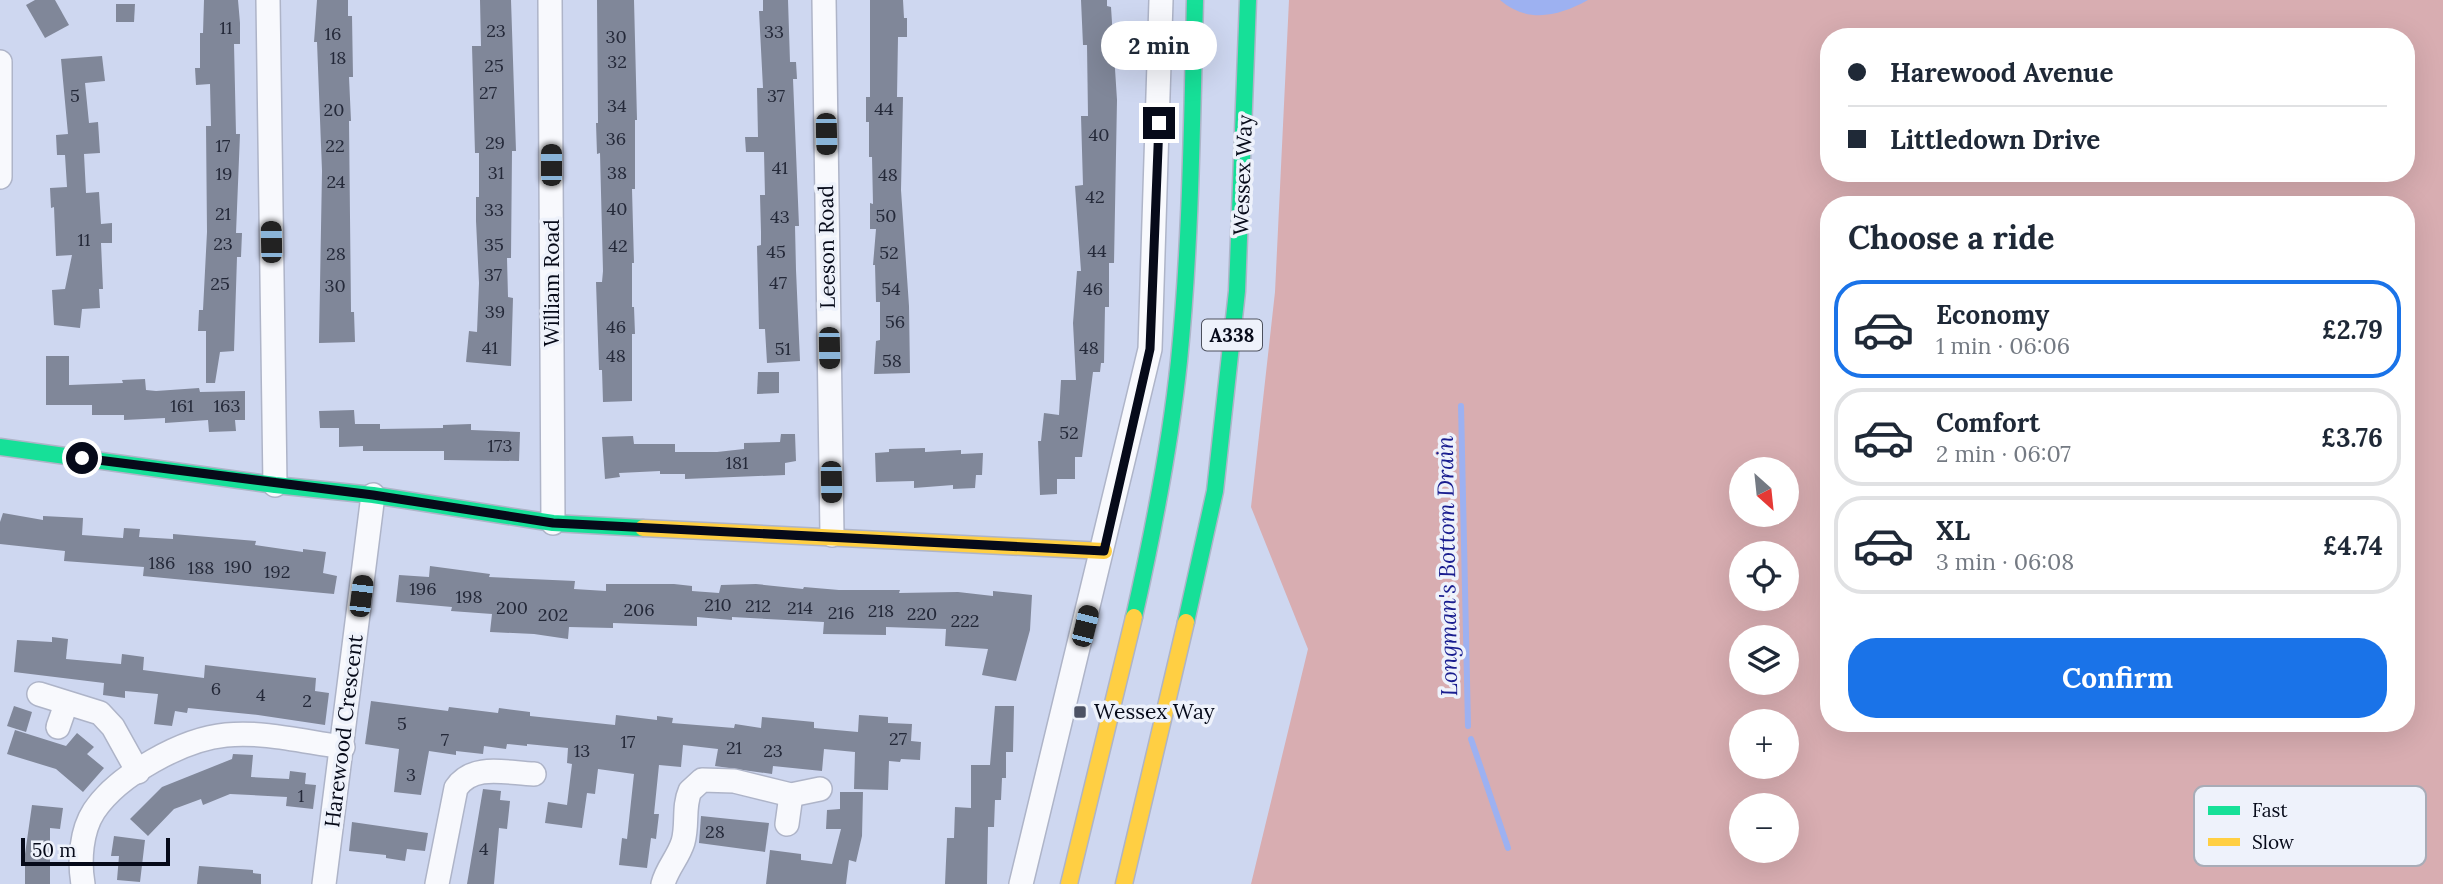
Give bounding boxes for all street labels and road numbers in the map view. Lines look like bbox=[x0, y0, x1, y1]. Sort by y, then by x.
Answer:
street label: Wessex Way bbox=[1227, 114, 1258, 236]
street label: Leeson Road bbox=[812, 185, 841, 309]
street label: William Road bbox=[538, 219, 565, 347]
road number: A338 bbox=[1202, 320, 1262, 350]
street label: Harewood Crescent bbox=[318, 632, 369, 829]

